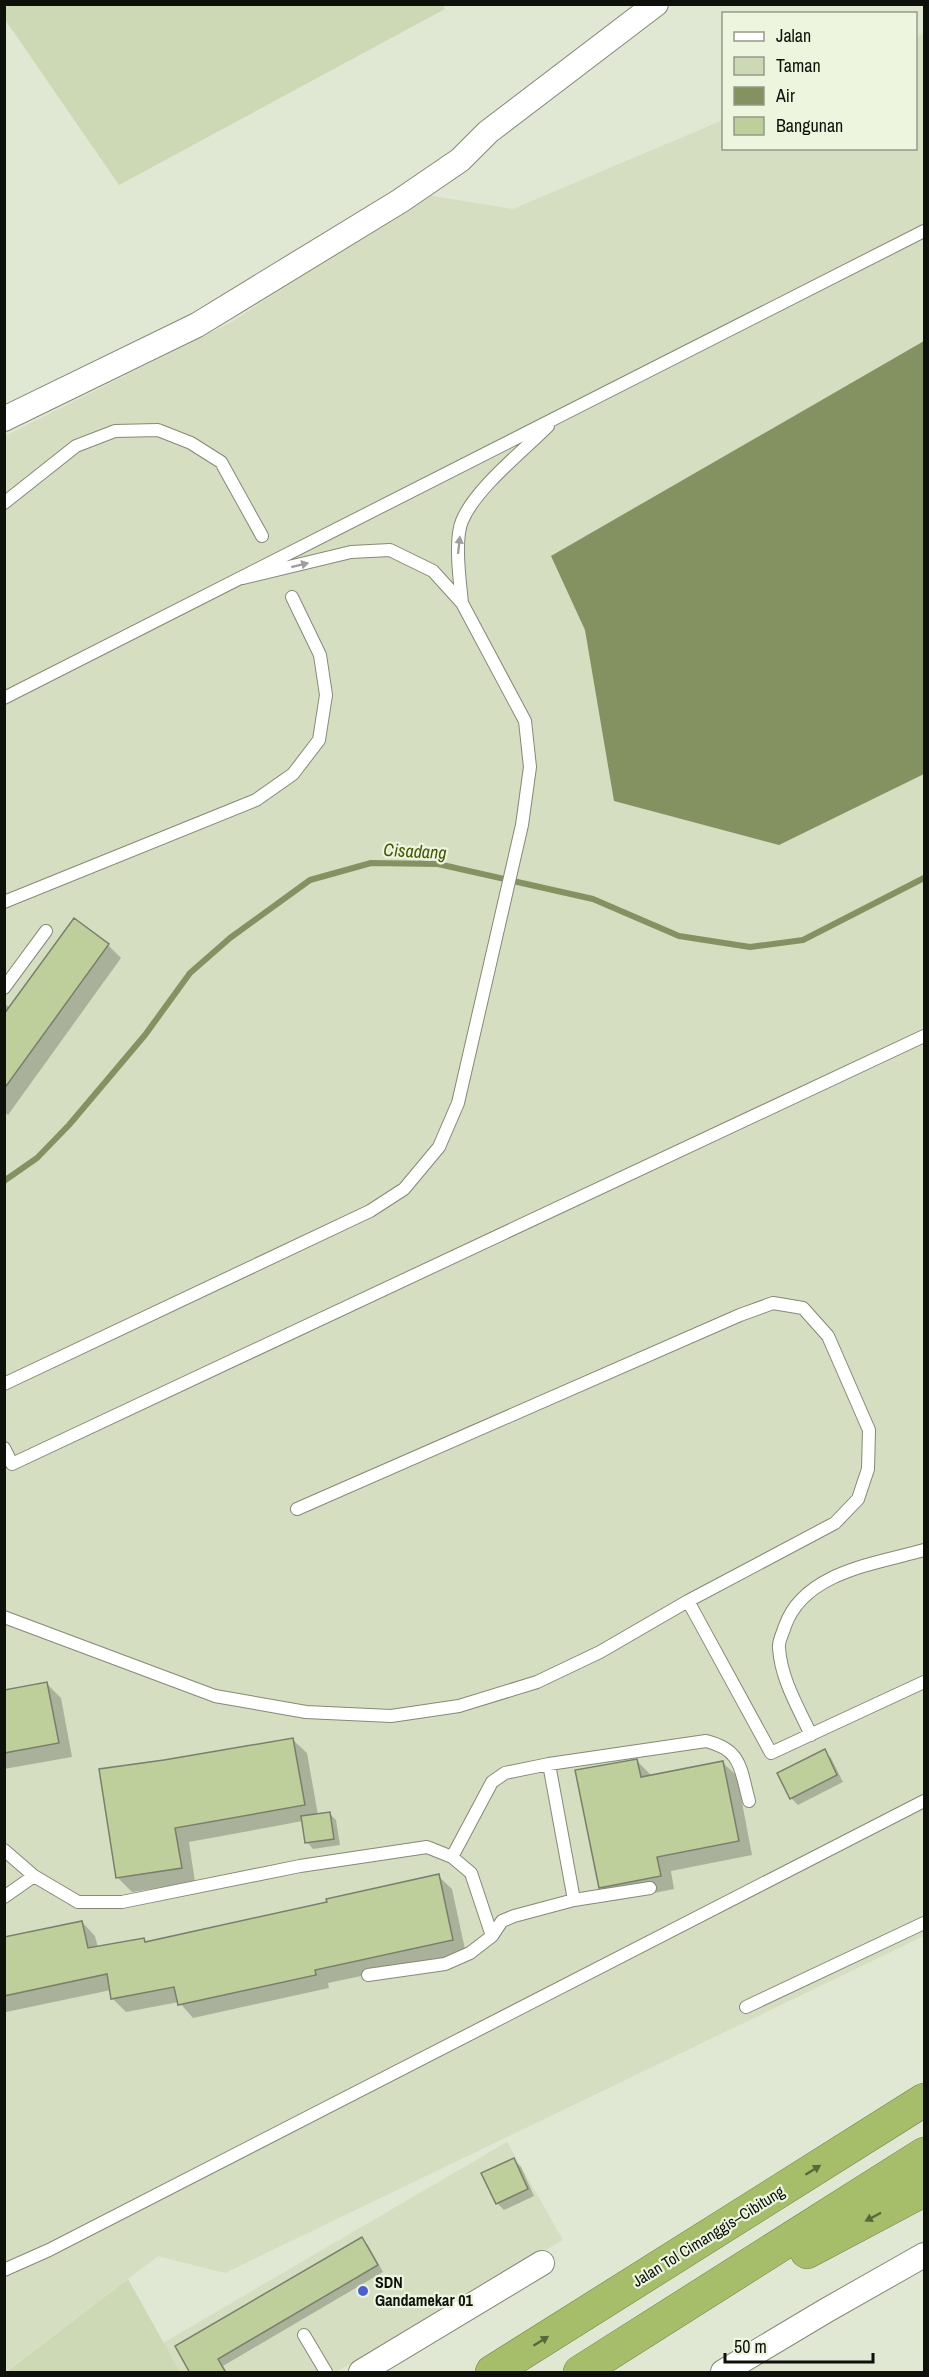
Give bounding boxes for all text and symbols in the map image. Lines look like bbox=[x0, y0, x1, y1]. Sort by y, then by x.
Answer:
legend bbox=[722, 12, 917, 150]
text: Jalan bbox=[776, 23, 811, 48]
text: Taman bbox=[776, 53, 821, 78]
text: Air bbox=[775, 83, 795, 108]
text: Bangunan bbox=[776, 113, 843, 138]
one-way arrow bbox=[454, 535, 464, 554]
one-way arrow bbox=[290, 559, 309, 569]
water label: Cisadang bbox=[383, 837, 447, 865]
one-way arrow bbox=[805, 2165, 821, 2176]
street label: Jalan Tol Cimanggis–Cibitung bbox=[628, 2180, 789, 2292]
one-way arrow bbox=[864, 2212, 881, 2222]
place label: SDN Gandamekar 01 bbox=[375, 2271, 473, 2311]
marker: SDN Gandamekar 01 bbox=[356, 2284, 370, 2298]
scale bar bbox=[725, 2326, 874, 2364]
text: 50 m bbox=[734, 2334, 767, 2359]
one-way arrow bbox=[533, 2336, 549, 2347]

